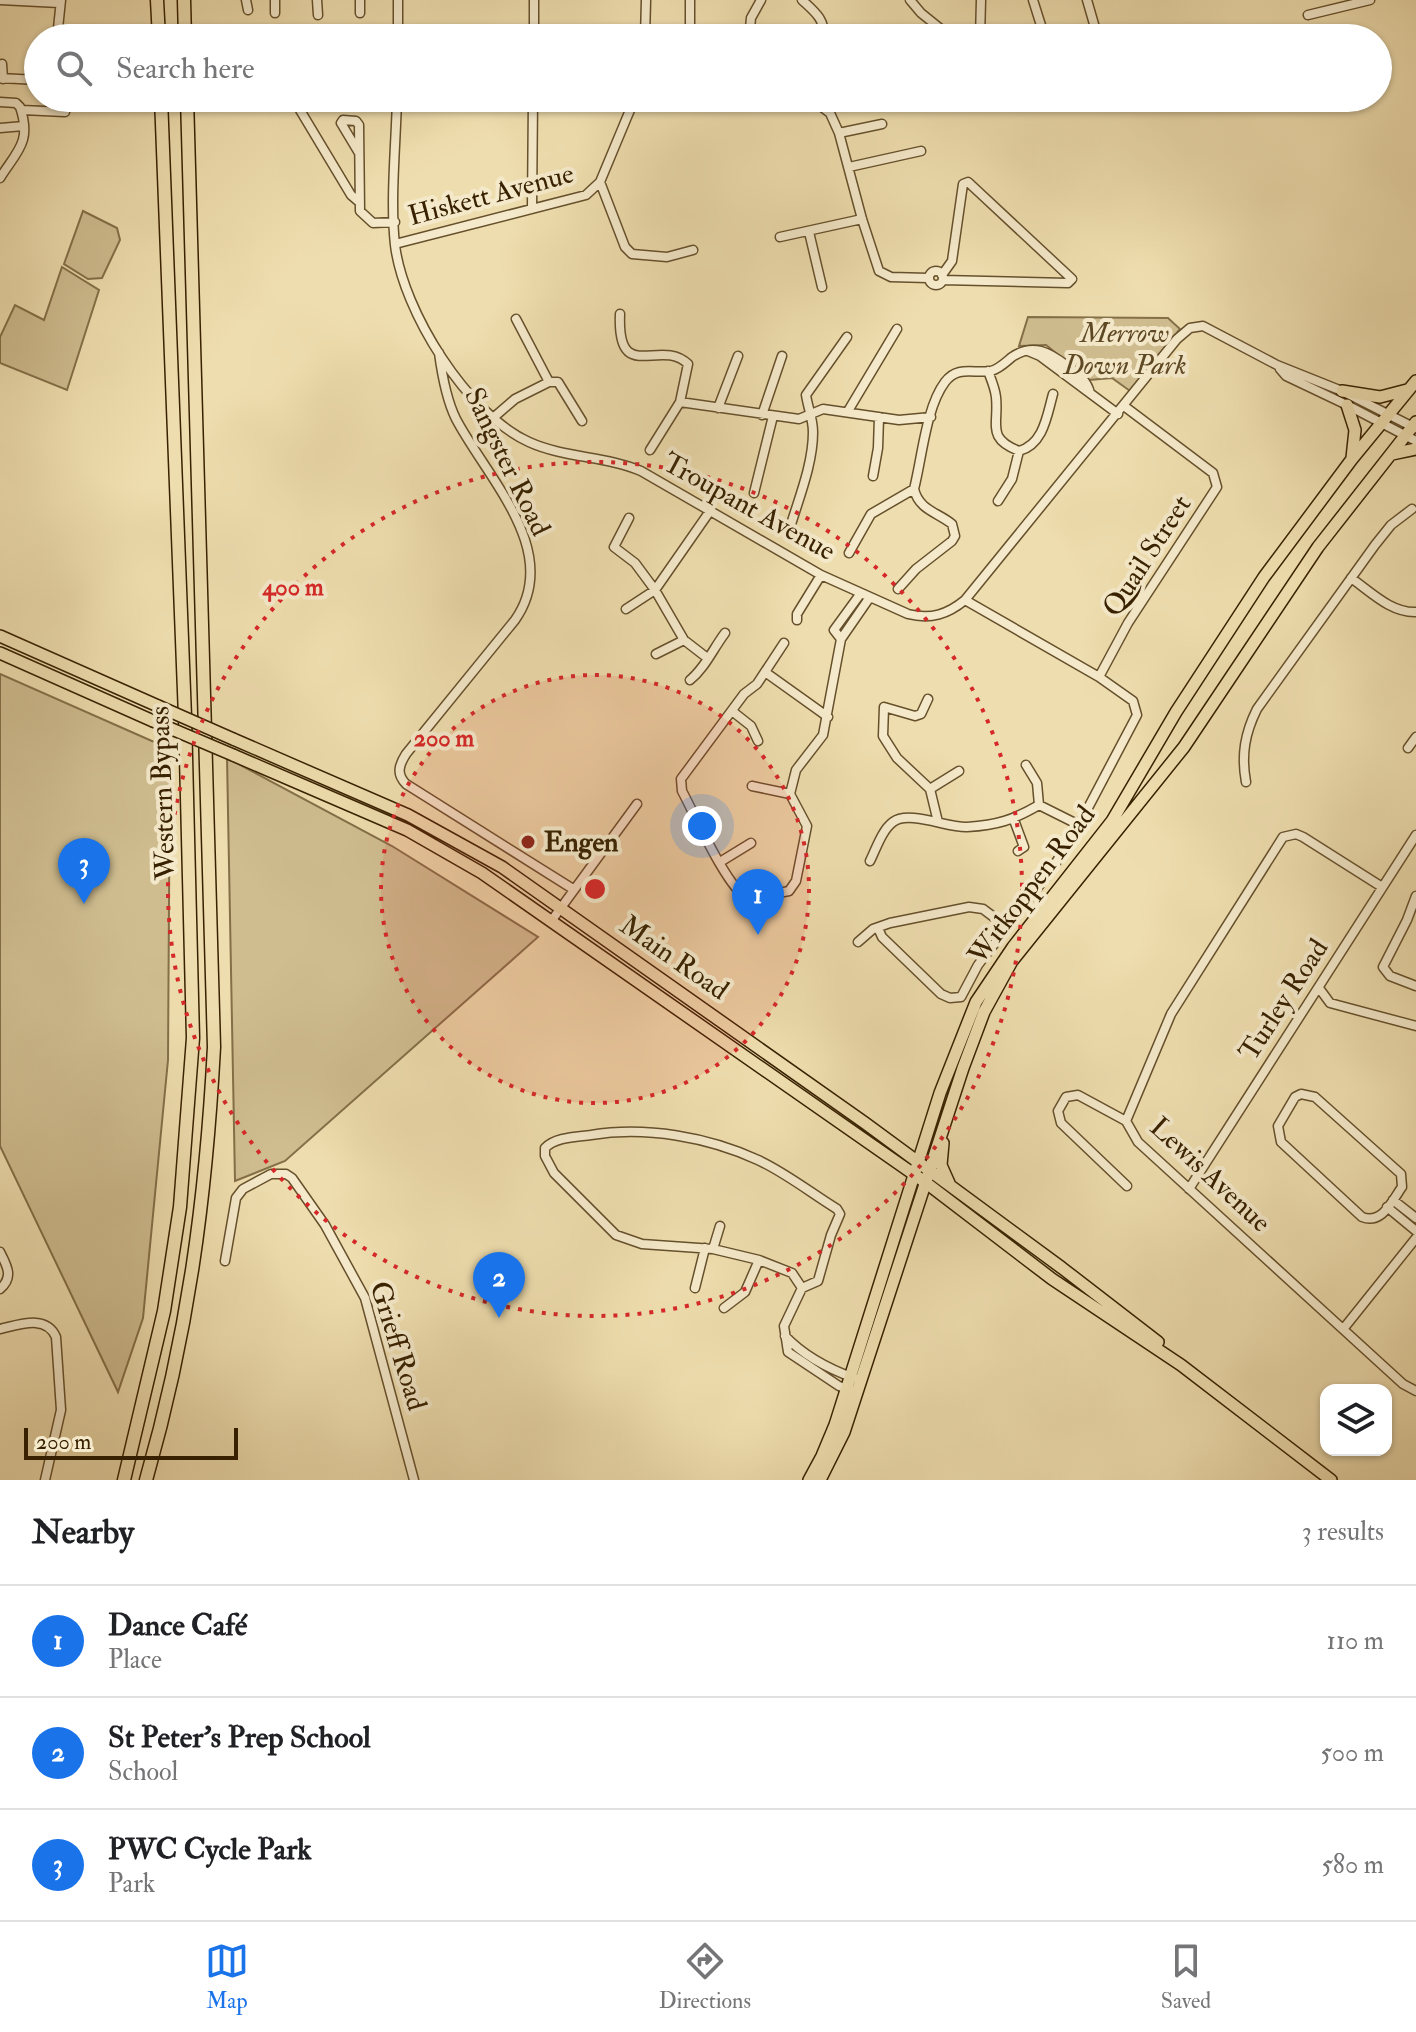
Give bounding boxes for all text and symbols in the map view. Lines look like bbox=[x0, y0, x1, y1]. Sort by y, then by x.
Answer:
search box bbox=[24, 24, 1392, 112]
icon: search bbox=[52, 46, 96, 90]
text: Search here bbox=[116, 50, 255, 87]
street label: Hiskett Avenue bbox=[404, 156, 578, 234]
park label: Merrow Down Park bbox=[1062, 316, 1187, 383]
street label: Sangster Road bbox=[456, 382, 558, 542]
street label: Troupant Avenue bbox=[657, 445, 842, 569]
street label: Quail Street bbox=[1095, 489, 1199, 623]
text: 400 m bbox=[261, 572, 324, 603]
street label: Western Bypass bbox=[142, 705, 184, 882]
text: 200 m bbox=[414, 723, 475, 754]
street label: Witkoppen Road bbox=[960, 798, 1103, 972]
your location bbox=[682, 806, 722, 846]
place label: Engen bbox=[544, 825, 619, 860]
marker: Engen bbox=[519, 833, 537, 851]
pin: 3 bbox=[58, 838, 110, 904]
pin: 1 bbox=[732, 869, 784, 935]
centre of rings bbox=[581, 875, 609, 903]
street label: Main Road bbox=[613, 908, 735, 1008]
street label: Turley Road bbox=[1232, 932, 1336, 1067]
street label: Lewis Avenue bbox=[1142, 1110, 1278, 1240]
pin: 2 bbox=[473, 1252, 525, 1318]
street label: Grieff Road bbox=[362, 1277, 434, 1415]
map controls bbox=[1320, 1384, 1392, 1456]
button: layers bbox=[1320, 1384, 1392, 1456]
scale bar bbox=[24, 1424, 238, 1460]
text: 200 m bbox=[36, 1428, 91, 1456]
text: Nearby bbox=[32, 1511, 134, 1554]
text: 3 results bbox=[1302, 1516, 1384, 1548]
text: Dance Café bbox=[108, 1607, 247, 1644]
text: 1 bbox=[53, 1625, 63, 1657]
text: 110 m bbox=[1327, 1625, 1384, 1657]
text: Place bbox=[108, 1644, 162, 1676]
text: St Peter's Prep School bbox=[108, 1719, 371, 1756]
text: 2 bbox=[51, 1737, 65, 1769]
text: 500 m bbox=[1320, 1737, 1384, 1769]
text: School bbox=[108, 1756, 178, 1788]
text: PWC Cycle Park bbox=[108, 1831, 312, 1868]
text: 3 bbox=[53, 1849, 63, 1881]
text: 580 m bbox=[1321, 1849, 1384, 1881]
text: Park bbox=[108, 1868, 155, 1900]
tab: Map bbox=[205, 1939, 249, 2015]
tab: Directions bbox=[659, 1939, 751, 2015]
tab: Saved bbox=[1161, 1939, 1211, 2015]

